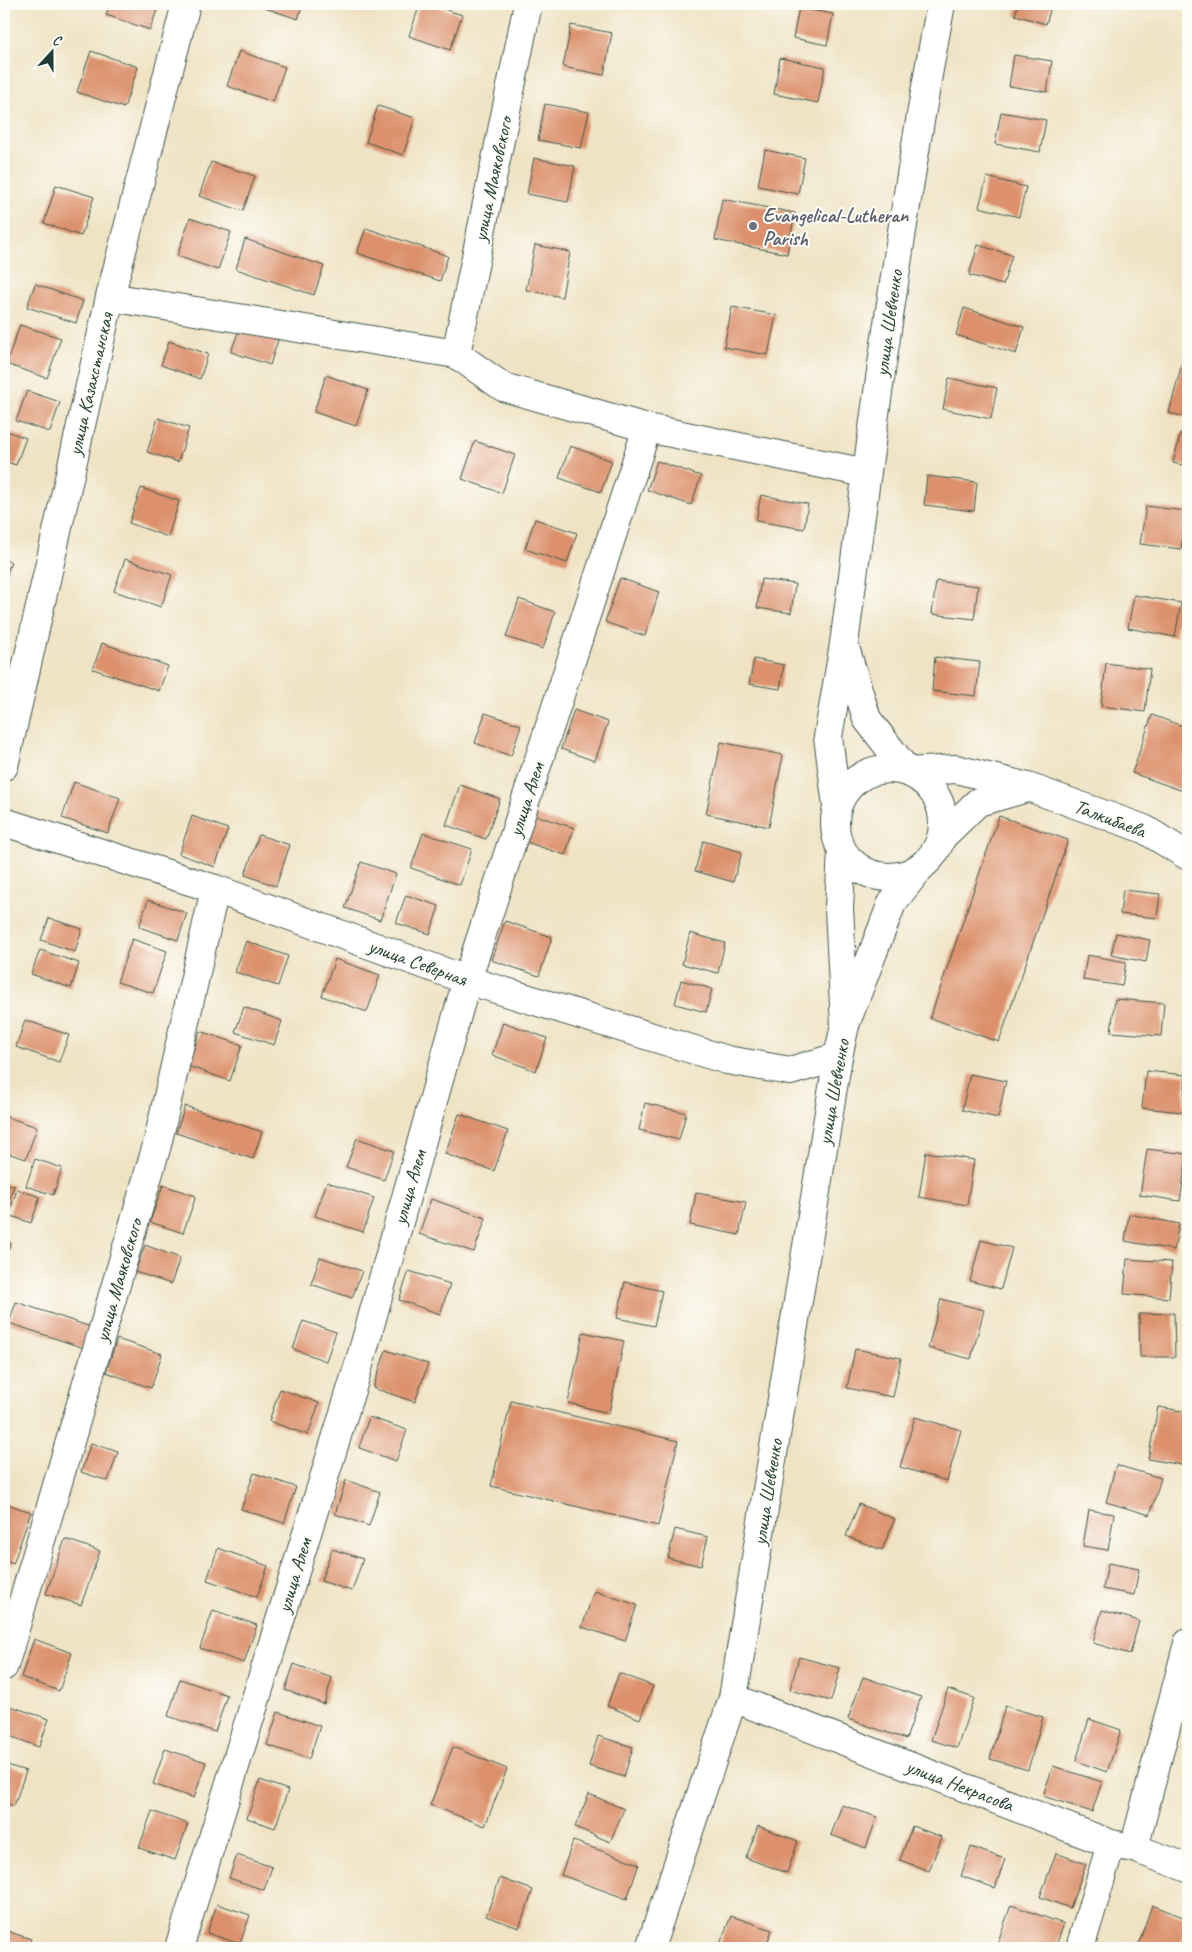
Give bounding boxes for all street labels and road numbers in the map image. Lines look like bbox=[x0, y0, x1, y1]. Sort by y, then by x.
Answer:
street label: улица Маяковского bbox=[467, 112, 518, 245]
street label: улица Шевченко bbox=[869, 267, 908, 379]
street label: улица Казахстанская bbox=[62, 309, 119, 459]
street label: улица Алем bbox=[502, 757, 551, 840]
street label: Талкибаева bbox=[1071, 793, 1151, 844]
street label: улица Северная bbox=[364, 933, 471, 992]
street label: улица Шевченко bbox=[812, 1036, 855, 1148]
street label: улица Алем bbox=[387, 1145, 432, 1228]
street label: улица Маяковского bbox=[89, 1214, 149, 1346]
street label: улица Шевченко bbox=[747, 1436, 788, 1548]
street label: улица Алем bbox=[271, 1533, 318, 1616]
street label: улица Некрасова bbox=[902, 1753, 1018, 1818]

